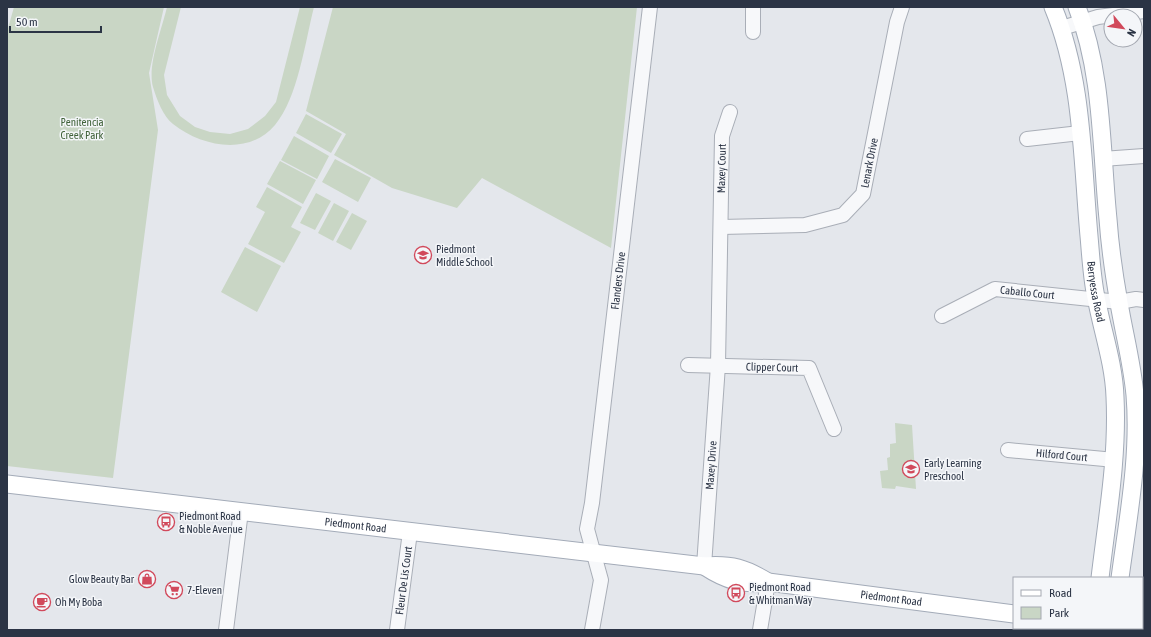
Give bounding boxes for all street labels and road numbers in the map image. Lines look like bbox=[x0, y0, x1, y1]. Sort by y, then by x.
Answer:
street label: Lenark Drive bbox=[858, 137, 880, 189]
street label: Maxey Court bbox=[715, 144, 728, 193]
street label: Flanders Drive bbox=[609, 251, 627, 310]
street label: Berryessa Road bbox=[1085, 261, 1107, 323]
street label: Caballo Court bbox=[1000, 284, 1055, 301]
street label: Clipper Court bbox=[746, 360, 798, 374]
street label: Maxey Drive bbox=[703, 440, 719, 490]
street label: Hilford Court bbox=[1035, 447, 1088, 463]
street label: Piedmont Road bbox=[324, 515, 387, 535]
street label: Fleur De Lis Court bbox=[393, 545, 414, 615]
street label: Piedmont Road bbox=[860, 588, 923, 608]

